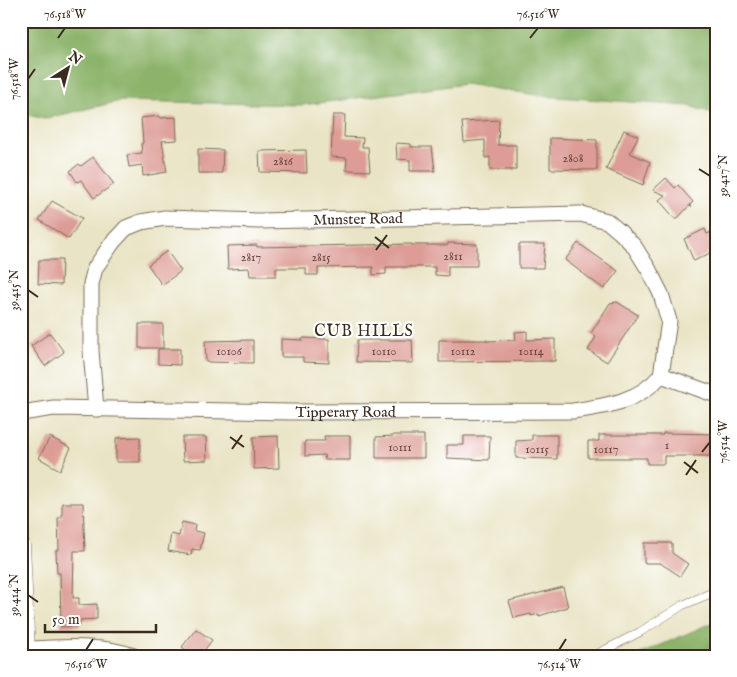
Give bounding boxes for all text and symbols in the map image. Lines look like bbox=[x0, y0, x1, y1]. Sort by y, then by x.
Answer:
text: 76.518°W bbox=[44, 7, 87, 22]
text: 76.516°W bbox=[517, 7, 560, 22]
north arrow bbox=[42, 42, 92, 92]
text: N bbox=[64, 47, 85, 69]
text: 76.518°W bbox=[7, 57, 22, 100]
house number: 2808 bbox=[563, 151, 584, 166]
house number: 2816 bbox=[273, 154, 294, 169]
text: 39.417°N bbox=[716, 154, 731, 197]
street label: Munster Road bbox=[313, 208, 404, 229]
house number: 2811 bbox=[443, 249, 463, 264]
house number: 2817 bbox=[241, 250, 261, 265]
house number: 2815 bbox=[311, 250, 331, 265]
text: 39.415°N bbox=[7, 269, 22, 311]
district label: CUB HILLS bbox=[314, 322, 414, 342]
house number: 10106 bbox=[216, 344, 243, 359]
house number: 10110 bbox=[371, 344, 397, 359]
house number: 10112 bbox=[451, 344, 476, 359]
house number: 10114 bbox=[518, 344, 544, 359]
street label: Tipperary Road bbox=[295, 402, 397, 421]
text: 76.514°W bbox=[716, 420, 731, 464]
house number: 1 bbox=[665, 438, 669, 453]
house number: 10111 bbox=[388, 440, 412, 455]
house number: 10115 bbox=[525, 442, 549, 457]
house number: 10117 bbox=[594, 442, 618, 457]
text: 39.414°N bbox=[7, 573, 22, 616]
scale bar bbox=[45, 602, 156, 634]
text: 50 m bbox=[52, 610, 80, 629]
text: 76.516°W bbox=[65, 657, 108, 672]
text: 76.514°W bbox=[537, 657, 581, 672]

